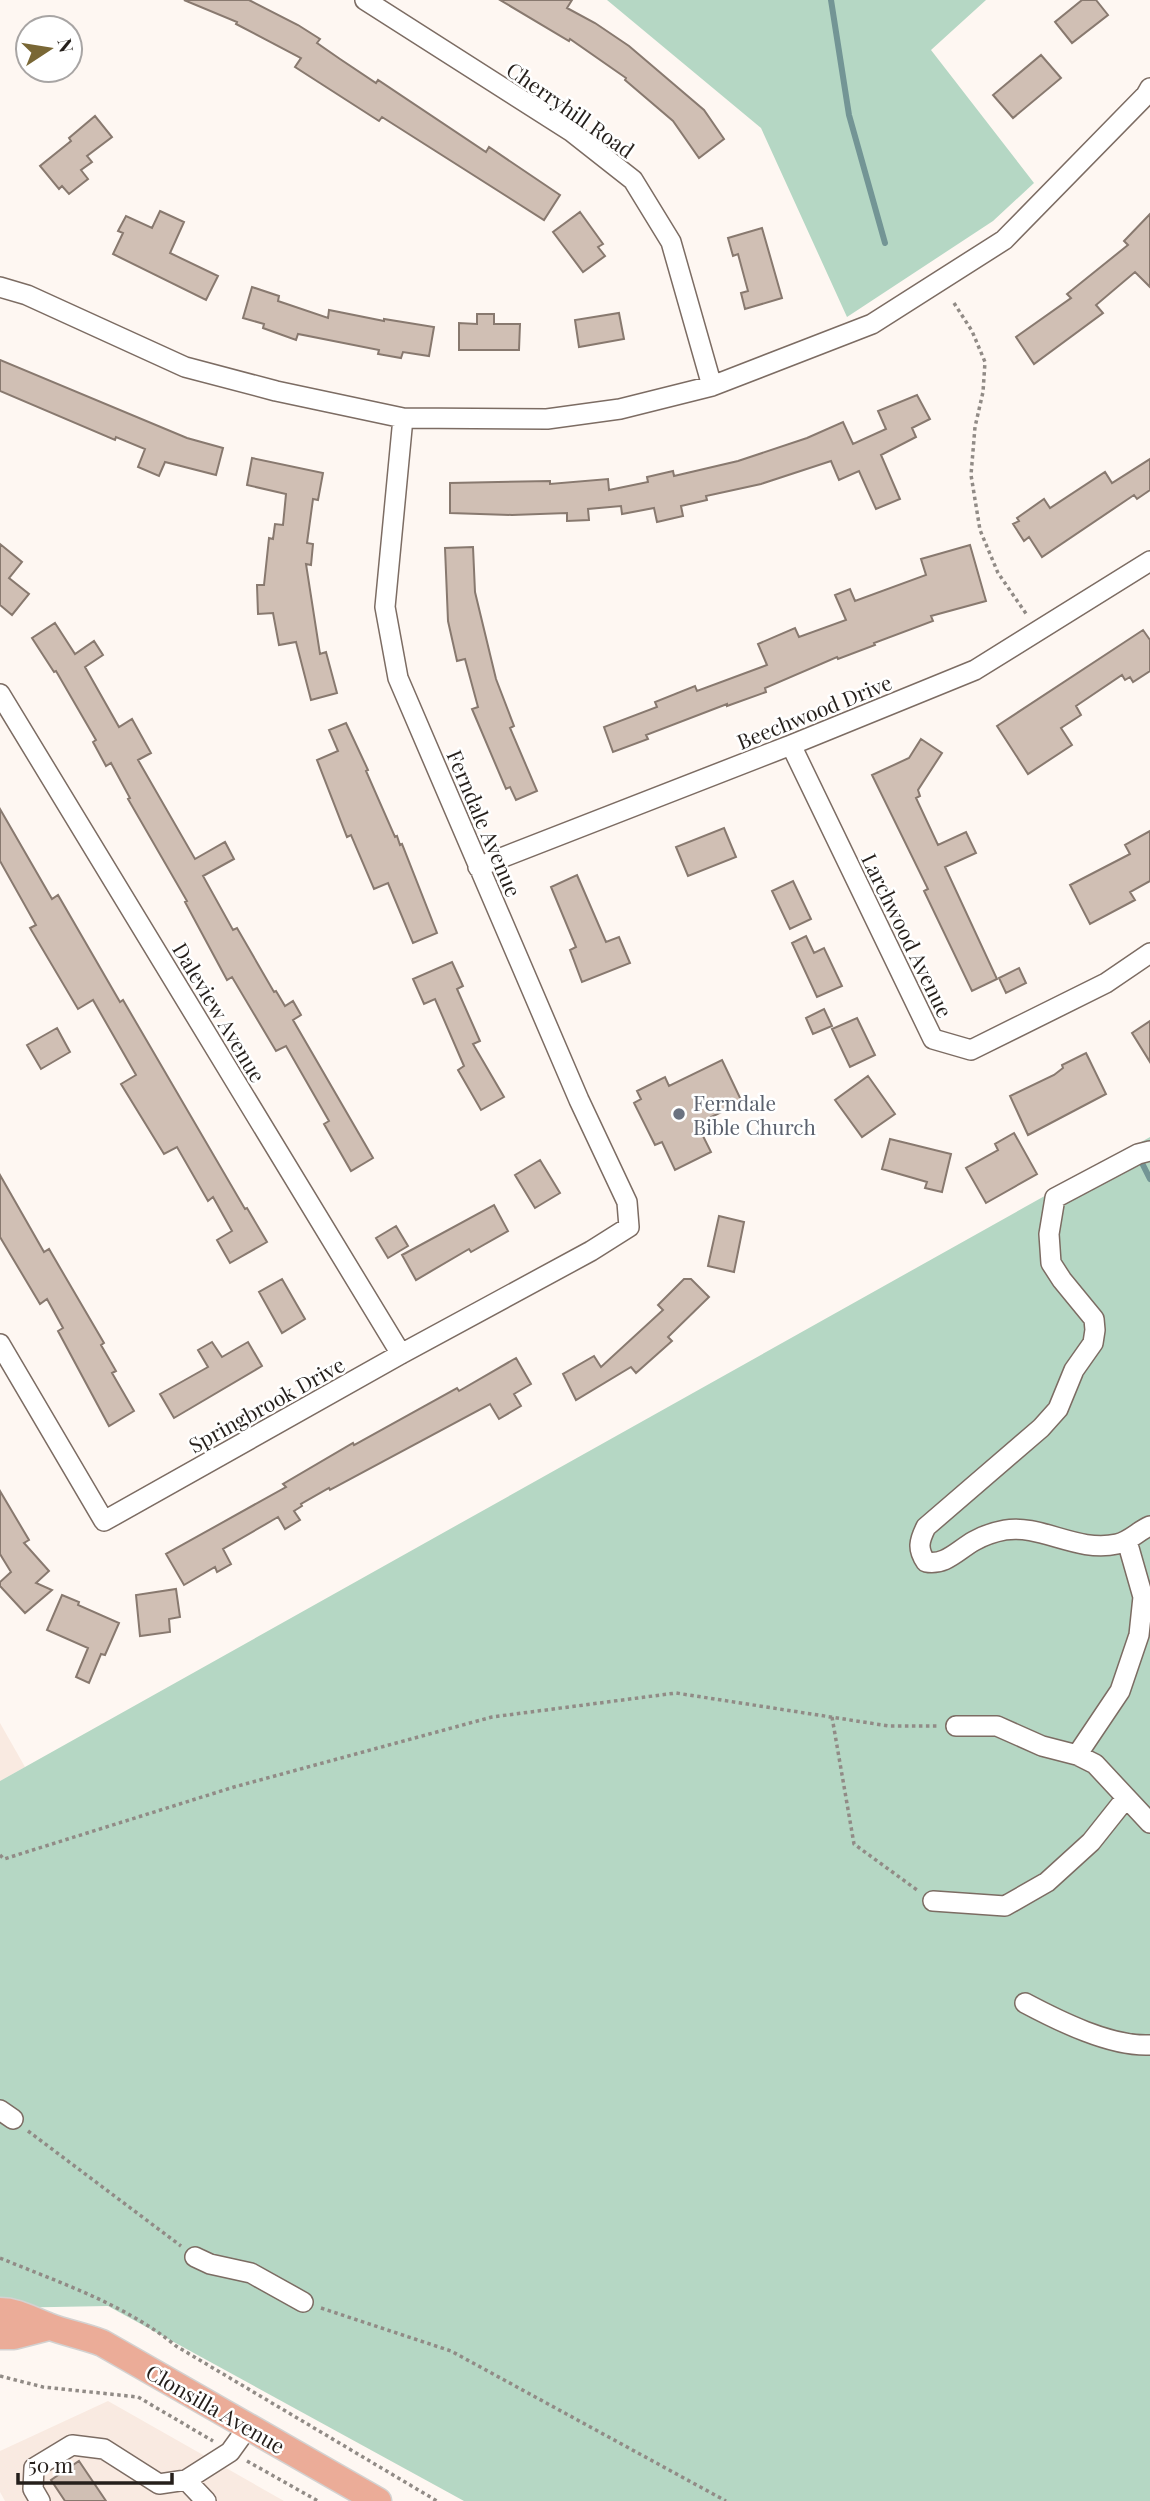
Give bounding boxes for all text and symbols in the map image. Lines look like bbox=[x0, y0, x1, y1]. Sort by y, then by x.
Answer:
north arrow bbox=[14, 14, 84, 84]
text: N bbox=[52, 36, 81, 55]
street label: Cherryhill Road bbox=[502, 55, 640, 163]
street label: Beechwood Drive bbox=[732, 667, 896, 755]
street label: Ferndale Avenue bbox=[441, 745, 529, 901]
street label: Larchwood Avenue bbox=[856, 848, 960, 1022]
street label: Daleview Avenue bbox=[167, 937, 273, 1087]
place label: Ferndale Bible Church bbox=[693, 1088, 817, 1140]
marker: Ferndale Bible Church bbox=[671, 1106, 687, 1122]
street label: Springbrook Drive bbox=[183, 1350, 349, 1458]
street label: Clonsilla Avenue bbox=[142, 2357, 290, 2459]
scale bar bbox=[18, 2442, 172, 2486]
text: 50 m bbox=[28, 2450, 74, 2478]

